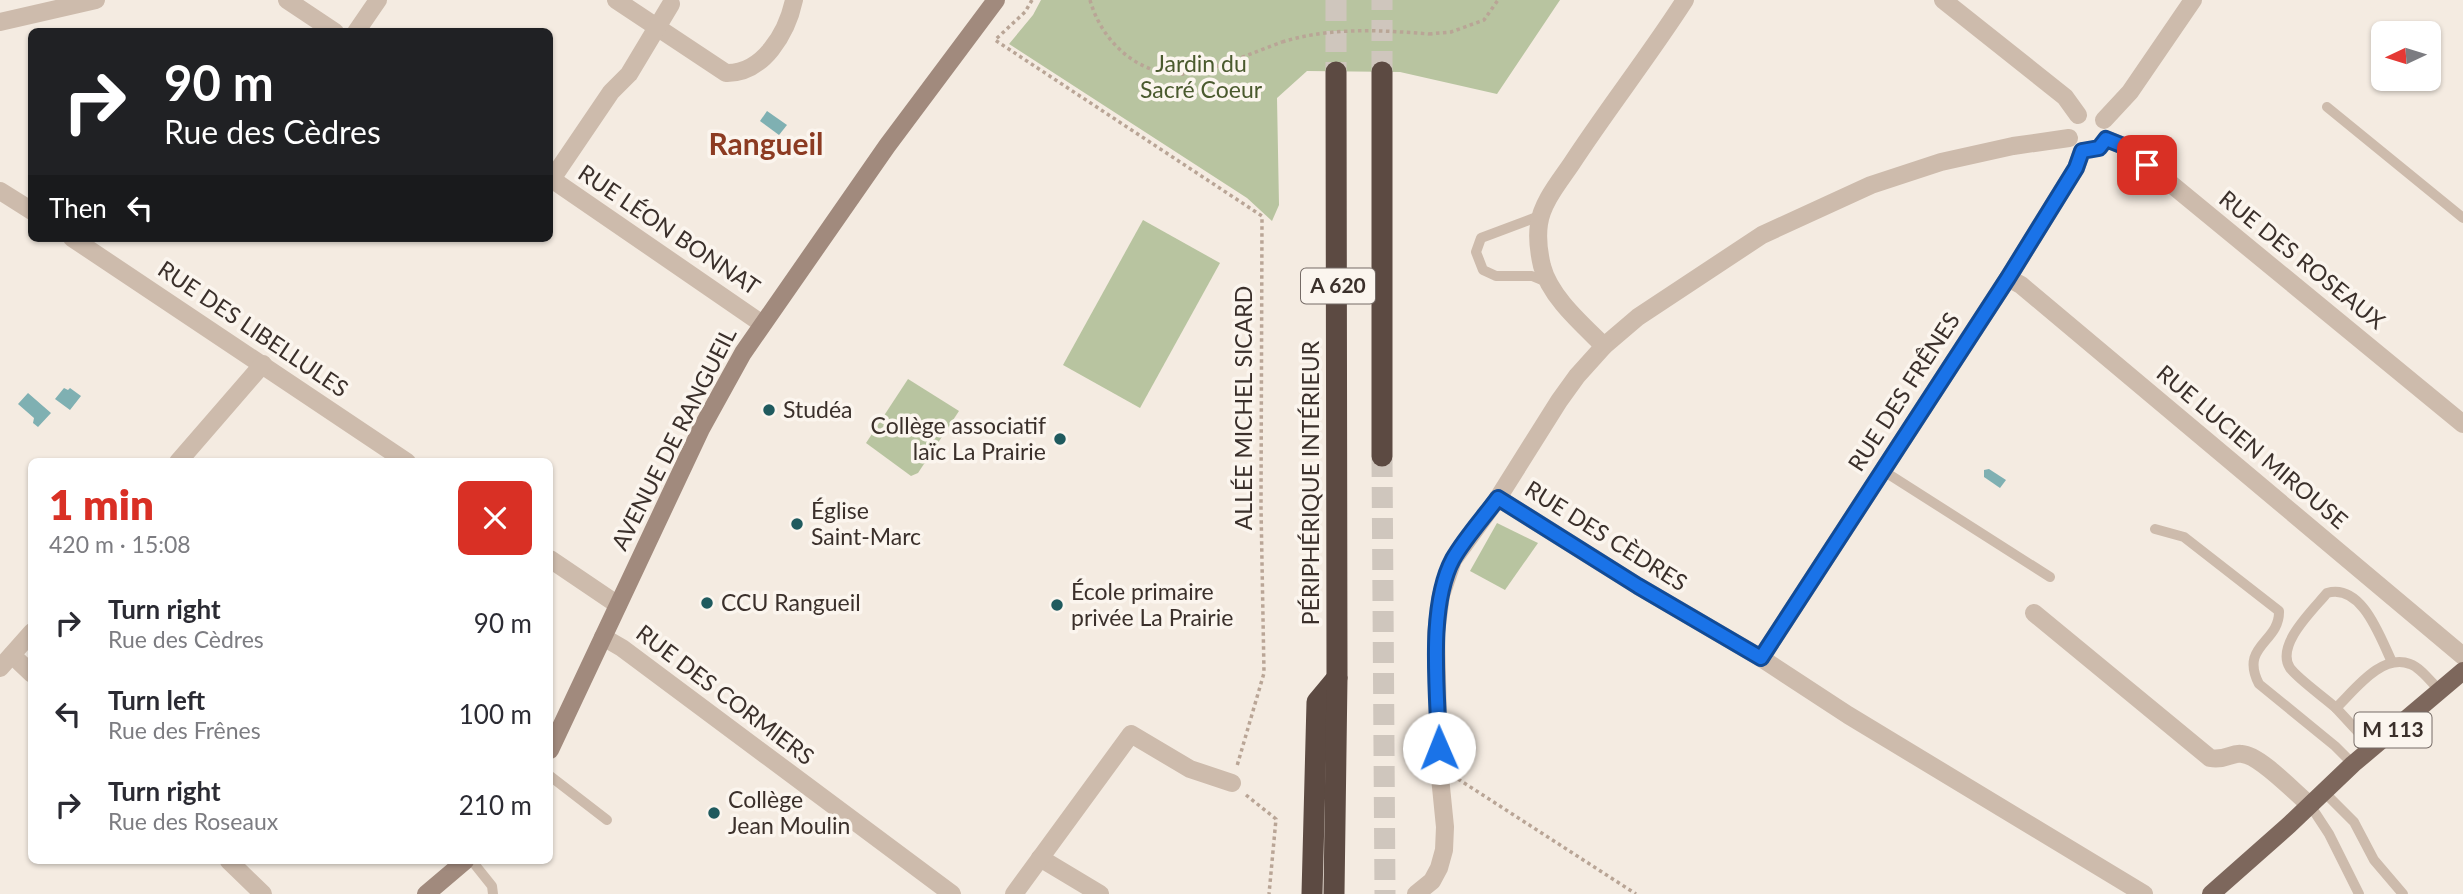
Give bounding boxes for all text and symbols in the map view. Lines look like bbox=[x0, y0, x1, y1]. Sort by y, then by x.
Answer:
north arrow bbox=[2371, 21, 2441, 91]
map controls bbox=[2371, 21, 2441, 91]
park label: Jardin du Sacré Coeur bbox=[1140, 49, 1263, 103]
text: 90 m bbox=[164, 53, 274, 111]
icon: right bbox=[49, 56, 140, 147]
text: Rue des Cèdres bbox=[164, 112, 381, 151]
district label: Rangueil bbox=[708, 125, 824, 161]
pin bbox=[2117, 135, 2177, 195]
icon: arrive bbox=[2128, 146, 2166, 184]
street label: RUE LÉON BONNAT bbox=[573, 158, 766, 301]
street label: RUE DES ROSEAUX bbox=[2214, 184, 2391, 335]
icon: left bbox=[121, 189, 159, 227]
text: Then bbox=[49, 192, 107, 224]
street label: RUE DES LIBELLULES bbox=[153, 254, 354, 402]
road number: A 620 bbox=[1301, 268, 1375, 304]
street label: ALLÉE MICHEL SICARD bbox=[1229, 286, 1257, 530]
street label: RUE DES FRÊNES bbox=[1841, 307, 1965, 476]
street label: AVENUE DE RANGUEIL bbox=[605, 322, 742, 555]
street label: PÉRIPHÉRIQUE INTÉRIEUR bbox=[1296, 340, 1324, 625]
street label: RUE LUCIEN MIROUSE bbox=[2152, 358, 2354, 534]
place label: Studéa bbox=[783, 395, 852, 423]
marker: Studéa bbox=[761, 402, 777, 418]
place label: Collège associatif laïc La Prairie bbox=[871, 411, 1046, 465]
marker: Collège associatif laïc La Prairie bbox=[1052, 431, 1068, 447]
street label: RUE DES CÈDRES bbox=[1520, 474, 1693, 596]
text: 1 min bbox=[49, 479, 154, 529]
button: close bbox=[458, 481, 532, 555]
place label: Église Saint-Marc bbox=[811, 496, 921, 550]
marker: Église Saint-Marc bbox=[789, 516, 805, 532]
text: 420 m · 15:08 bbox=[49, 530, 191, 558]
place label: École primaire privée La Prairie bbox=[1071, 577, 1233, 631]
place label: CCU Rangueil bbox=[721, 588, 861, 616]
text: Turn right bbox=[108, 593, 221, 625]
marker: CCU Rangueil bbox=[699, 595, 715, 611]
marker: École primaire privée La Prairie bbox=[1049, 597, 1065, 613]
icon: right bbox=[49, 604, 87, 642]
text: 90 m bbox=[474, 607, 532, 639]
street label: RUE DES CORMIERS bbox=[631, 618, 820, 770]
text: Rue des Cèdres bbox=[108, 625, 264, 653]
text: Turn left bbox=[108, 684, 205, 716]
icon: left bbox=[49, 695, 87, 733]
text: 100 m bbox=[459, 698, 532, 730]
position arrow bbox=[1402, 711, 1476, 785]
road number: M 113 bbox=[2354, 712, 2432, 748]
text: Rue des Frênes bbox=[108, 716, 261, 744]
text: Turn right bbox=[108, 775, 221, 807]
place label: Collège Jean Moulin bbox=[728, 785, 850, 839]
icon: right bbox=[49, 786, 87, 824]
text: 210 m bbox=[459, 789, 532, 821]
marker: Collège Jean Moulin bbox=[706, 805, 722, 821]
text: Rue des Roseaux bbox=[108, 807, 278, 835]

